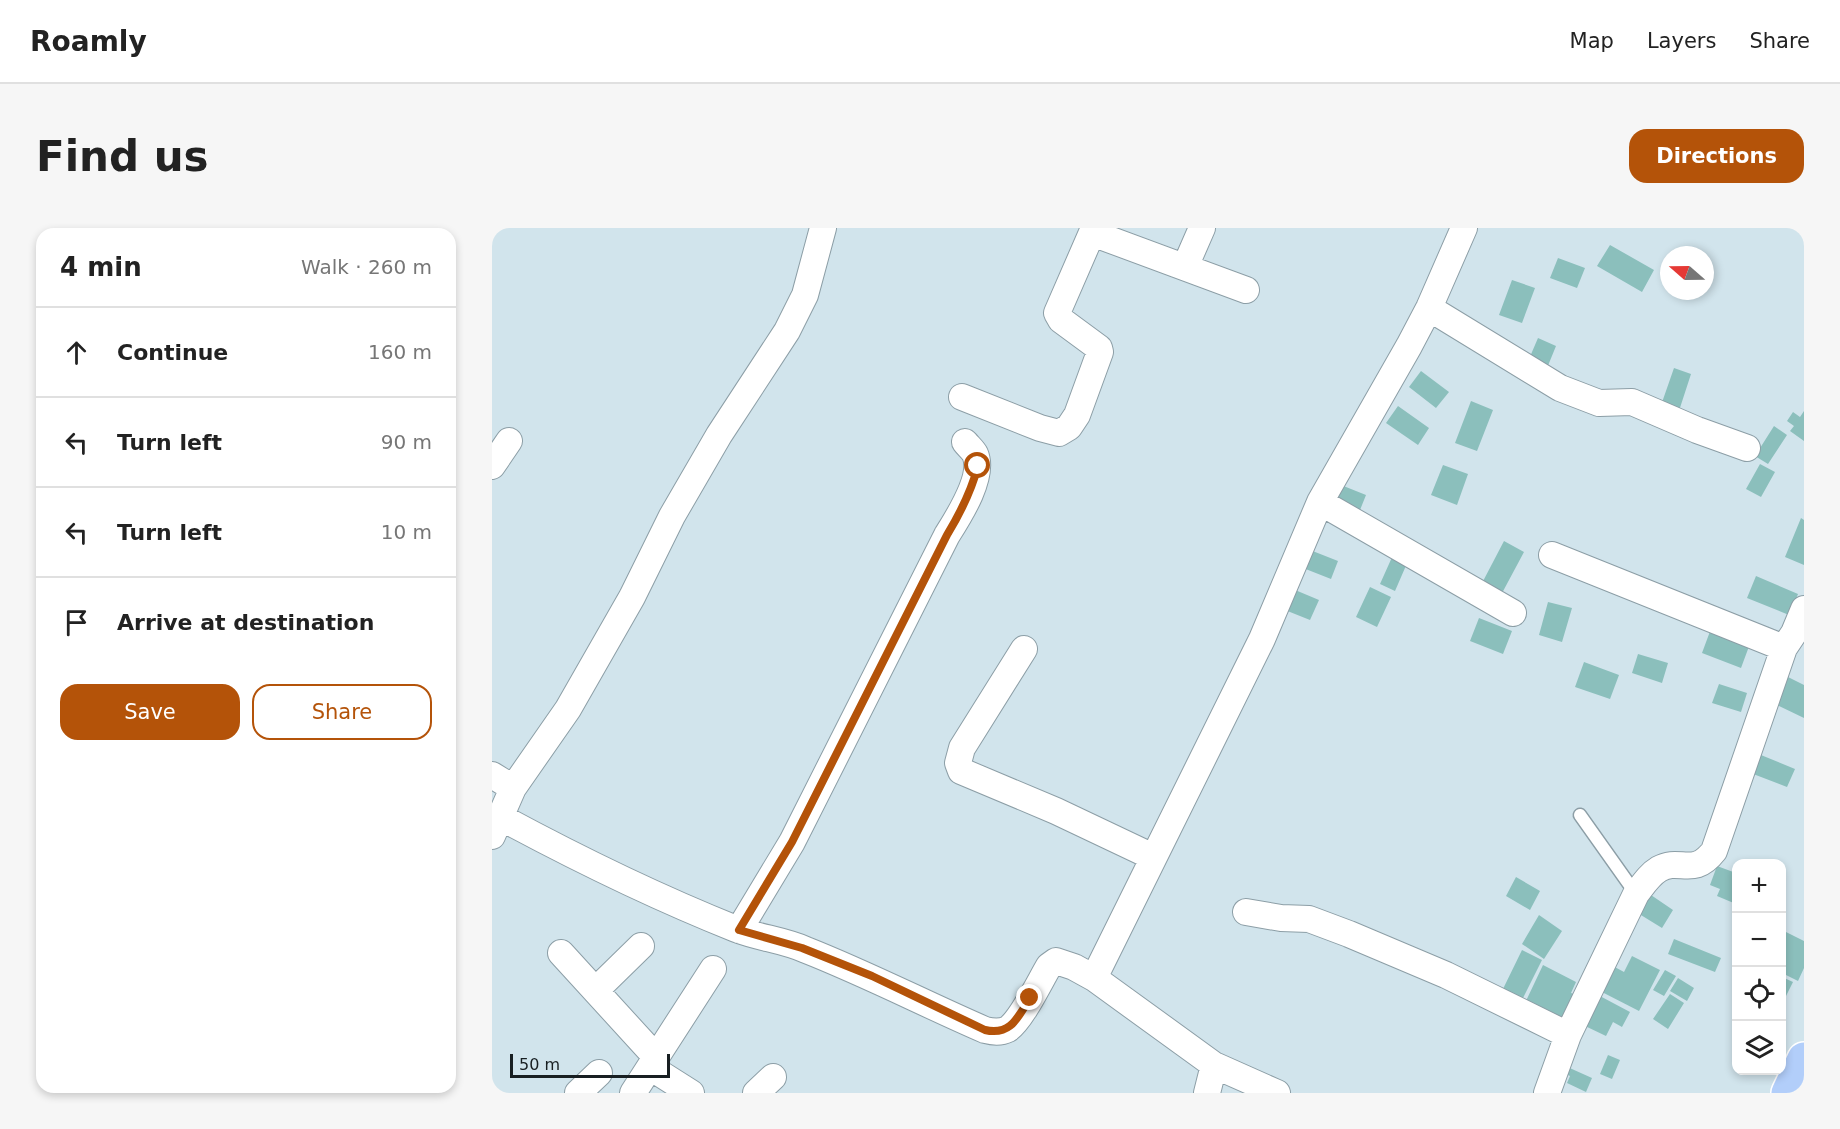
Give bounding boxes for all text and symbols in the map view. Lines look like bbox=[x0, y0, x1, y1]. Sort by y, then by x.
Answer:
text: Roamly bbox=[30, 25, 147, 58]
text: Map bbox=[1570, 29, 1614, 53]
text: Layers bbox=[1647, 29, 1716, 53]
text: Share bbox=[1749, 29, 1810, 53]
button: Directions bbox=[1629, 129, 1804, 183]
text: Find us bbox=[36, 132, 209, 181]
north arrow bbox=[1660, 246, 1714, 300]
text: 4 min bbox=[60, 252, 142, 282]
text: Walk · 260 m bbox=[301, 255, 432, 279]
icon: ahead bbox=[60, 336, 93, 369]
text: Continue bbox=[117, 340, 228, 365]
text: 160 m bbox=[368, 340, 432, 364]
icon: left bbox=[60, 426, 93, 459]
text: Turn left bbox=[117, 430, 222, 455]
text: 90 m bbox=[381, 430, 432, 454]
route start bbox=[964, 452, 990, 478]
icon: left bbox=[60, 516, 93, 549]
text: Turn left bbox=[117, 520, 222, 545]
text: 10 m bbox=[381, 520, 432, 544]
icon: arrive bbox=[60, 606, 93, 639]
text: Arrive at destination bbox=[117, 610, 374, 635]
button: Save bbox=[60, 684, 240, 740]
button: Share bbox=[252, 684, 432, 740]
map controls bbox=[1732, 859, 1786, 1075]
button: + bbox=[1732, 859, 1786, 913]
button: − bbox=[1732, 913, 1786, 967]
button: locate bbox=[1732, 967, 1786, 1021]
route end bbox=[1016, 984, 1042, 1010]
button: layers bbox=[1732, 1021, 1786, 1075]
scale bar bbox=[510, 1051, 670, 1078]
text: 50 m bbox=[519, 1055, 560, 1074]

